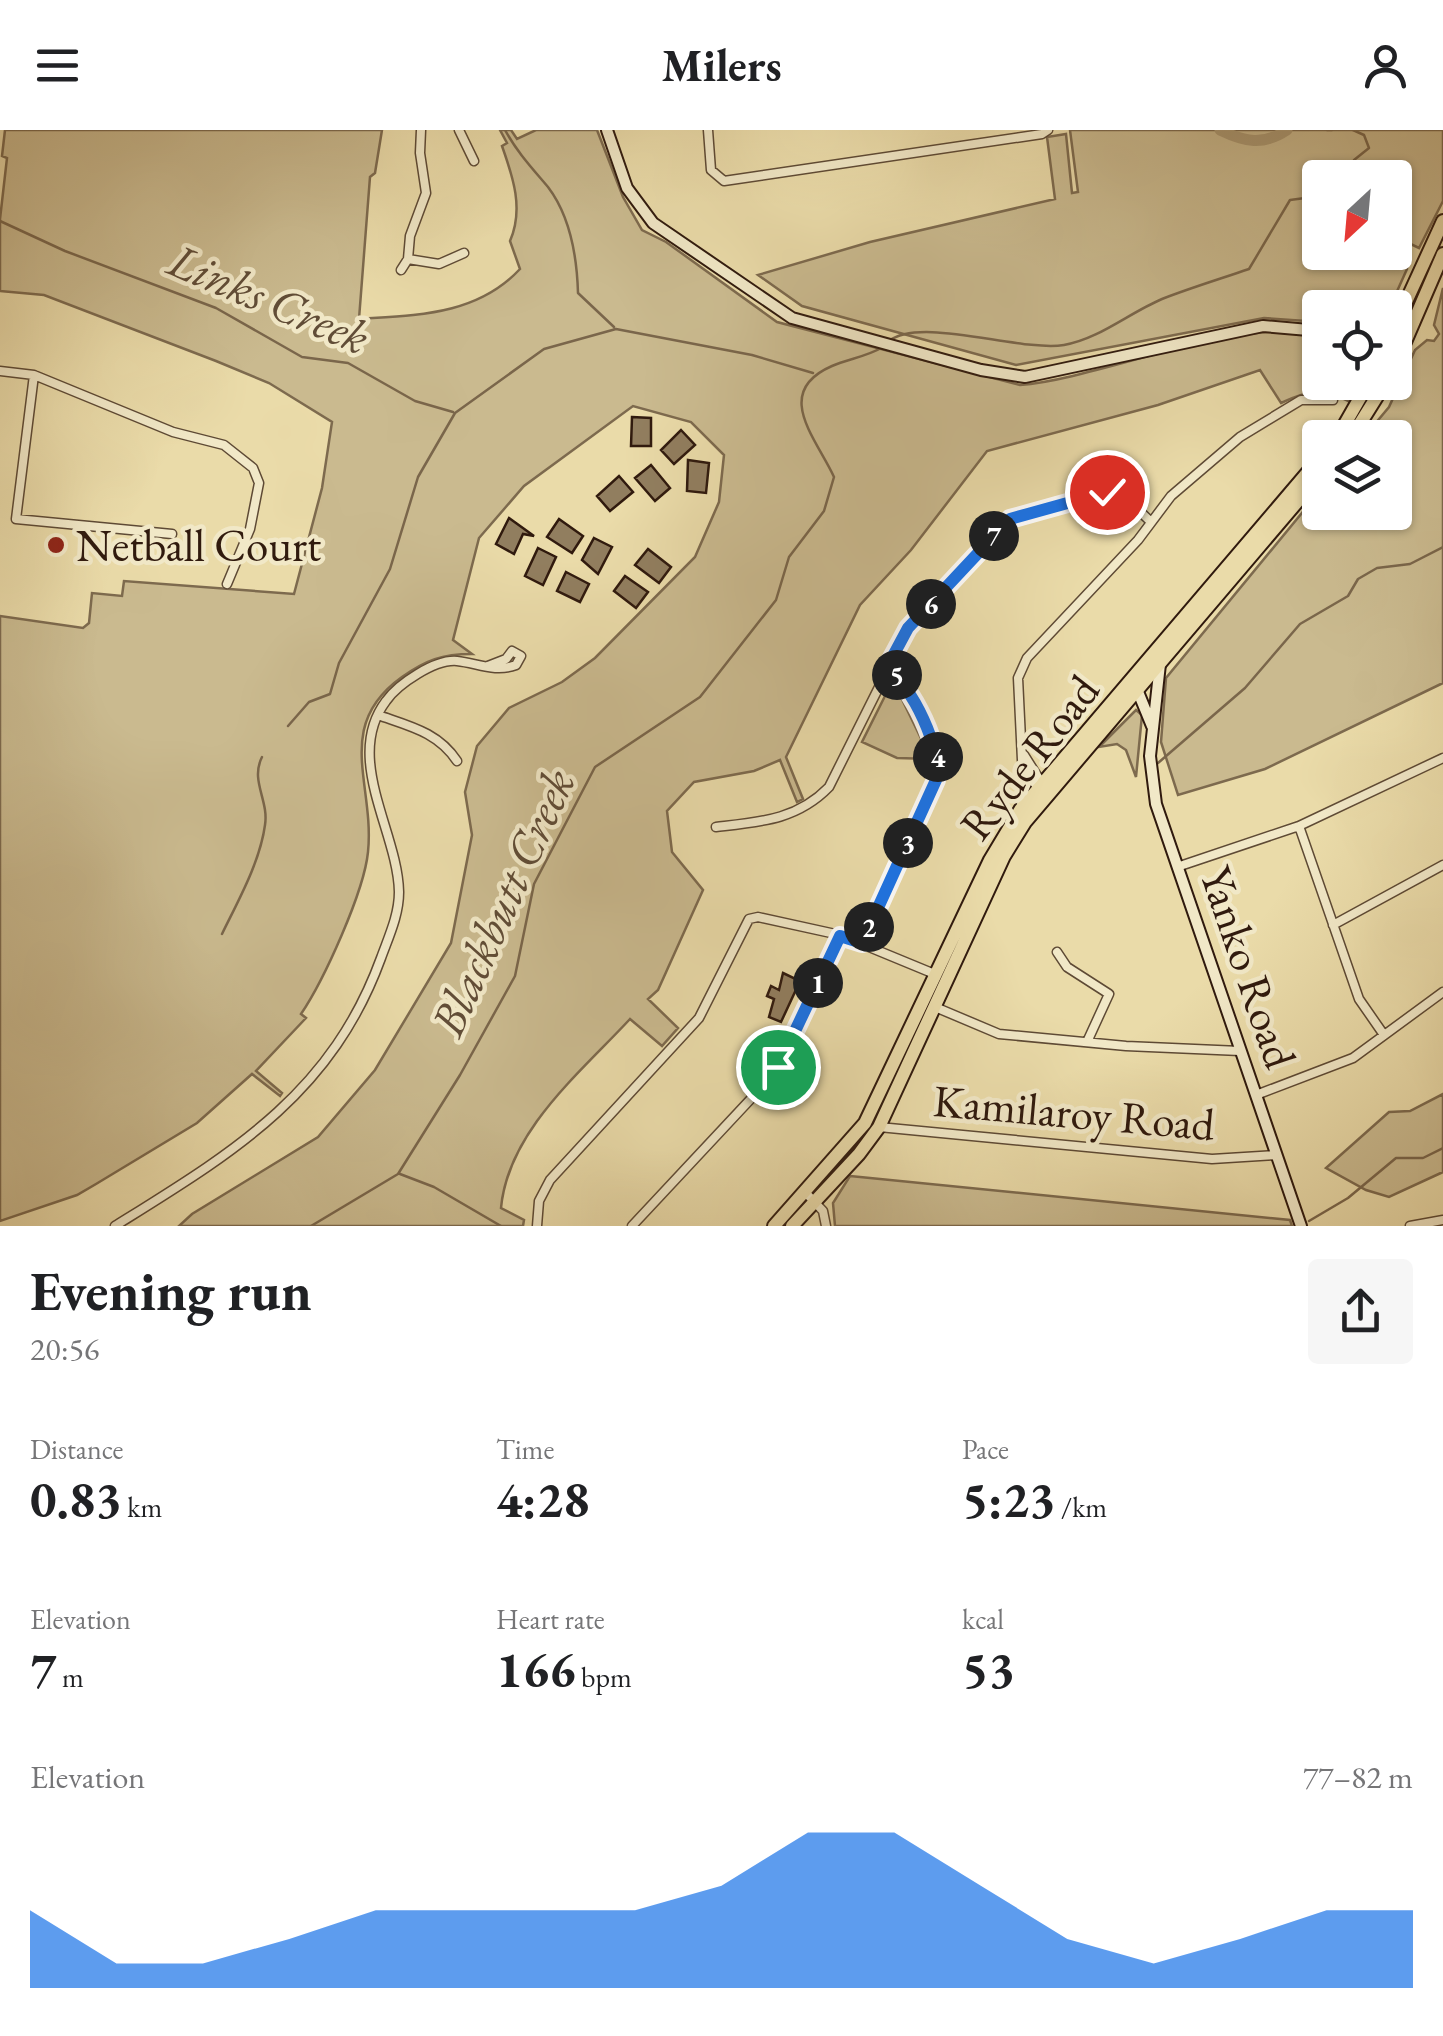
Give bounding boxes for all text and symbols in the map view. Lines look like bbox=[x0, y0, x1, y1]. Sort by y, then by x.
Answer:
text: Milers bbox=[661, 36, 782, 94]
icon: menu bbox=[30, 38, 85, 93]
icon: person bbox=[1358, 38, 1413, 93]
north arrow bbox=[1302, 160, 1412, 270]
map controls bbox=[1302, 160, 1412, 530]
water label: Links Creek bbox=[158, 228, 379, 368]
button: locate bbox=[1302, 290, 1412, 400]
button: layers bbox=[1302, 420, 1412, 530]
pin bbox=[1065, 450, 1150, 535]
icon: check bbox=[1080, 465, 1135, 520]
pin: 7 bbox=[969, 511, 1019, 561]
place label: Netball Court bbox=[76, 516, 321, 574]
text: 7 bbox=[987, 518, 1001, 554]
marker: Netball Court bbox=[45, 534, 67, 556]
pin: 6 bbox=[906, 579, 956, 629]
text: 6 bbox=[924, 586, 938, 622]
pin: 5 bbox=[872, 650, 922, 700]
text: 5 bbox=[890, 657, 904, 693]
street label: Ryde Road bbox=[946, 662, 1112, 851]
pin: 4 bbox=[913, 732, 963, 782]
text: 4 bbox=[931, 739, 945, 775]
water label: Blackbutt Creek bbox=[415, 759, 589, 1046]
pin: 3 bbox=[883, 818, 933, 868]
text: 3 bbox=[901, 825, 915, 861]
street label: Yanko Road bbox=[1187, 858, 1311, 1076]
pin: 2 bbox=[844, 902, 894, 952]
text: 2 bbox=[862, 909, 876, 945]
pin: 1 bbox=[793, 958, 843, 1008]
text: 1 bbox=[811, 965, 825, 1001]
pin bbox=[736, 1025, 821, 1110]
icon: arrive bbox=[751, 1040, 806, 1095]
street label: Kamilaroy Road bbox=[931, 1071, 1217, 1153]
text: Evening run bbox=[30, 1255, 312, 1326]
button: share bbox=[1308, 1259, 1413, 1364]
text: 20:56 bbox=[30, 1328, 99, 1370]
text: Distance bbox=[30, 1431, 124, 1467]
text: Time bbox=[496, 1431, 554, 1467]
text: Pace bbox=[962, 1431, 1009, 1467]
text: 0.83 bbox=[30, 1467, 122, 1532]
text: 4:28 bbox=[496, 1467, 589, 1532]
text: 5:23 bbox=[962, 1467, 1055, 1532]
text: km bbox=[122, 1489, 162, 1525]
text: /km bbox=[1055, 1489, 1107, 1525]
text: Elevation bbox=[30, 1601, 131, 1637]
text: Heart rate bbox=[496, 1601, 605, 1637]
text: kcal bbox=[962, 1601, 1004, 1637]
text: 7 bbox=[30, 1637, 56, 1702]
text: 166 bbox=[496, 1637, 575, 1702]
text: 53 bbox=[962, 1637, 1015, 1702]
text: m bbox=[56, 1659, 84, 1695]
text: bpm bbox=[575, 1659, 632, 1695]
text: Elevation bbox=[30, 1756, 145, 1798]
text: 77–82 m bbox=[1303, 1756, 1413, 1798]

